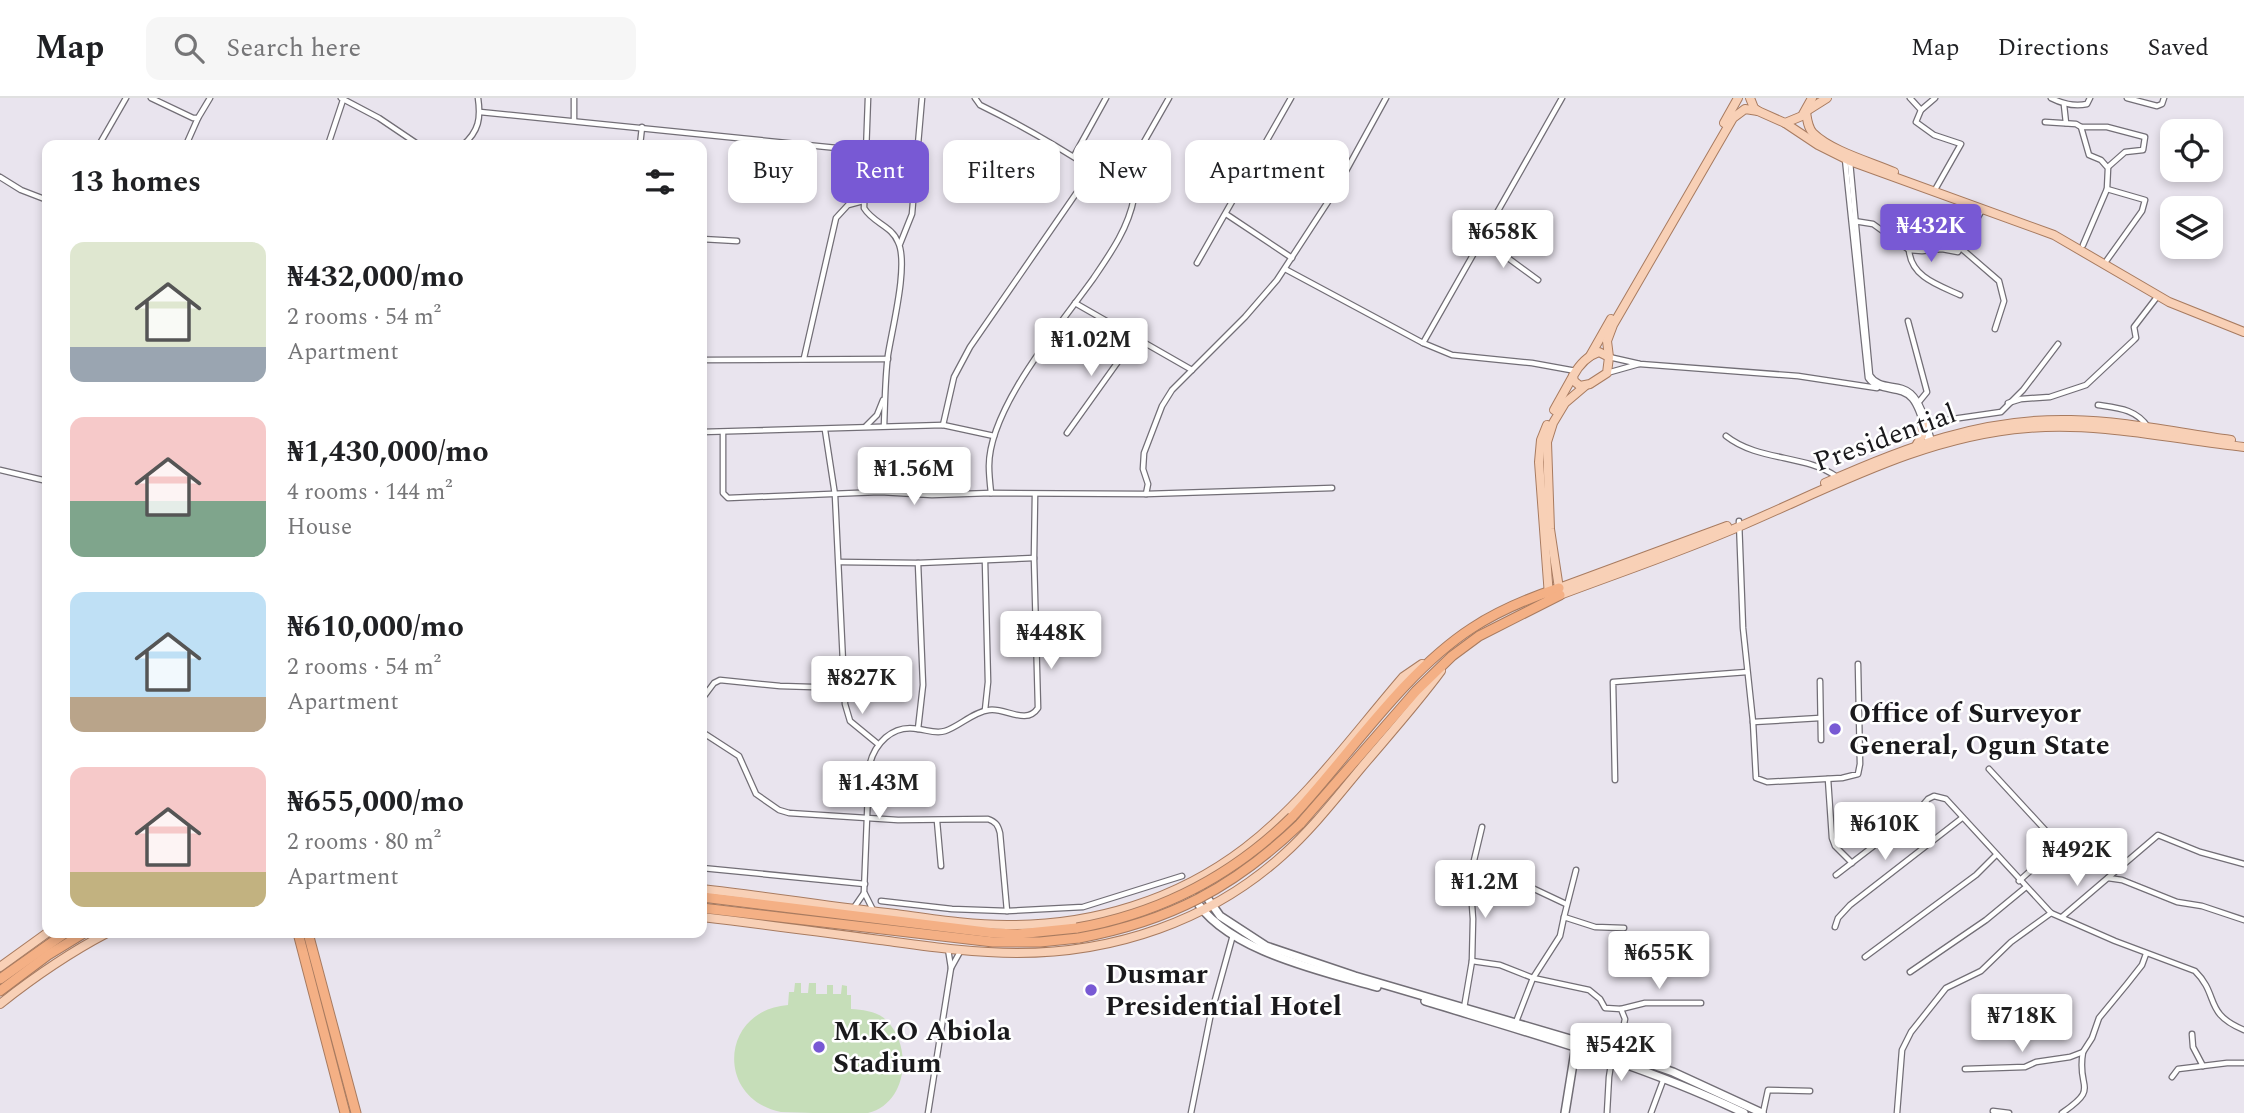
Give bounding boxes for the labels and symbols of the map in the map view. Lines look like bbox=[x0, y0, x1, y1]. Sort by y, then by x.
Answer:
pin: ₦432K bbox=[1882, 204, 1980, 264]
pin: ₦658K bbox=[1454, 211, 1552, 270]
pin: ₦1.02M bbox=[1034, 318, 1148, 378]
street label: Presidential bbox=[1808, 392, 1962, 484]
pin: ₦1.56M bbox=[857, 448, 971, 507]
pin: ₦448K bbox=[1002, 612, 1100, 671]
pin: ₦827K bbox=[813, 656, 911, 716]
place label: Office of Surveyor General, Ogun State bbox=[1849, 692, 2110, 767]
marker: Office of Surveyor General, Ogun State bbox=[1827, 721, 1843, 737]
pin: ₦1.43M bbox=[822, 762, 936, 821]
pin: ₦610K bbox=[1836, 802, 1934, 862]
pin: ₦492K bbox=[2028, 828, 2126, 888]
pin: ₦1.2M bbox=[1436, 860, 1534, 920]
pin: ₦655K bbox=[1610, 932, 1708, 991]
place label: Dusmar Presidential Hotel bbox=[1105, 953, 1342, 1028]
marker: Dusmar Presidential Hotel bbox=[1083, 982, 1099, 998]
pin: ₦718K bbox=[1973, 995, 2071, 1054]
place label: M.K.O Abiola Stadium bbox=[833, 1010, 1012, 1085]
pin: ₦542K bbox=[1572, 1024, 1670, 1083]
marker: M.K.O Abiola Stadium bbox=[811, 1039, 827, 1055]

